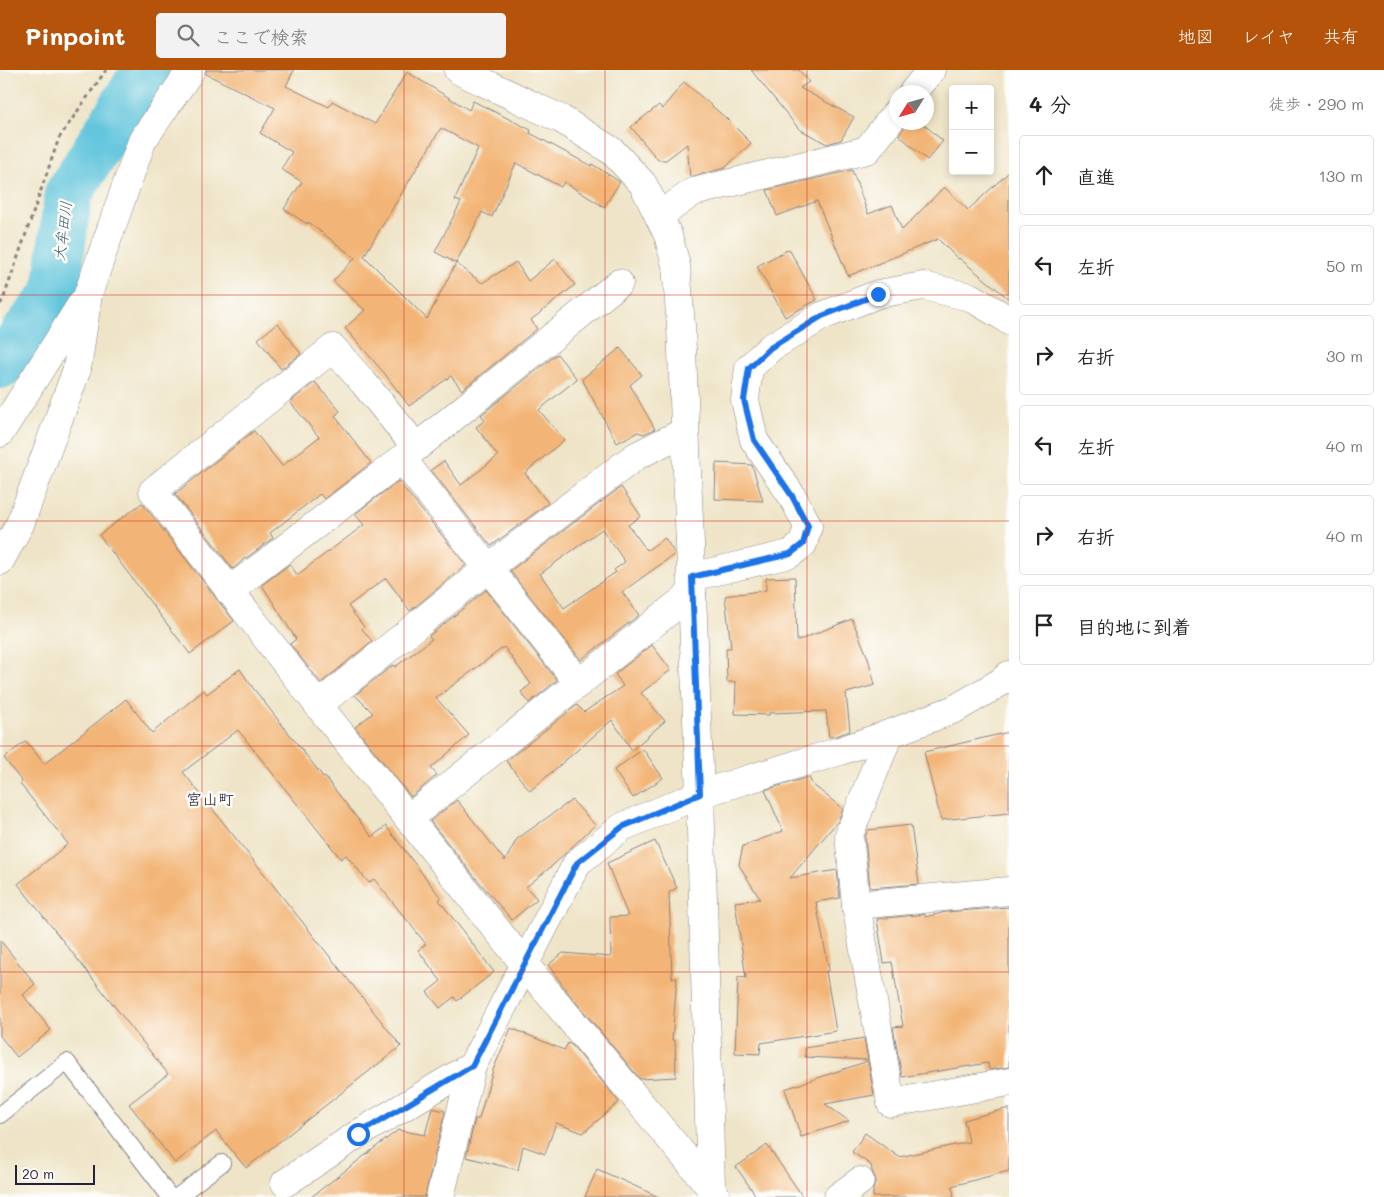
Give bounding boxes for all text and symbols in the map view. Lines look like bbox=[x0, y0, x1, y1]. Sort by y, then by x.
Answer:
search box bbox=[156, 13, 506, 58]
text: Pinpoint bbox=[25, 20, 126, 51]
icon: search bbox=[174, 21, 202, 49]
text: ここで検索 bbox=[214, 24, 309, 49]
text: 地図 bbox=[1178, 24, 1214, 48]
text: レイヤ bbox=[1242, 24, 1295, 48]
text: 共有 bbox=[1323, 24, 1359, 48]
north arrow bbox=[889, 85, 934, 130]
map controls bbox=[949, 85, 994, 175]
button: + bbox=[949, 85, 994, 130]
text: 4 分 bbox=[1029, 90, 1071, 117]
text: 徒歩 · 290 m bbox=[1269, 93, 1364, 114]
button: − bbox=[949, 130, 994, 175]
icon: ahead bbox=[1030, 161, 1058, 189]
text: 直進 bbox=[1077, 164, 1115, 189]
text: 130 m bbox=[1319, 165, 1363, 186]
water label: 大牟田川 bbox=[48, 200, 76, 262]
icon: left bbox=[1030, 251, 1058, 279]
text: 左折 bbox=[1077, 254, 1115, 279]
text: 50 m bbox=[1326, 255, 1363, 276]
route end bbox=[867, 283, 890, 306]
icon: right bbox=[1030, 341, 1058, 369]
text: 右折 bbox=[1077, 344, 1115, 369]
text: 30 m bbox=[1326, 345, 1363, 366]
icon: left bbox=[1030, 431, 1058, 459]
text: 左折 bbox=[1077, 434, 1115, 459]
text: 40 m bbox=[1326, 435, 1363, 456]
icon: right bbox=[1030, 521, 1058, 549]
text: 右折 bbox=[1077, 524, 1115, 549]
text: 40 m bbox=[1326, 525, 1363, 546]
icon: arrive bbox=[1030, 611, 1058, 639]
text: 目的地に到着 bbox=[1077, 614, 1191, 639]
district label: 宮山町 bbox=[186, 788, 234, 809]
route start bbox=[347, 1123, 370, 1146]
scale bar bbox=[15, 1162, 95, 1185]
text: 20 m bbox=[22, 1164, 54, 1183]

